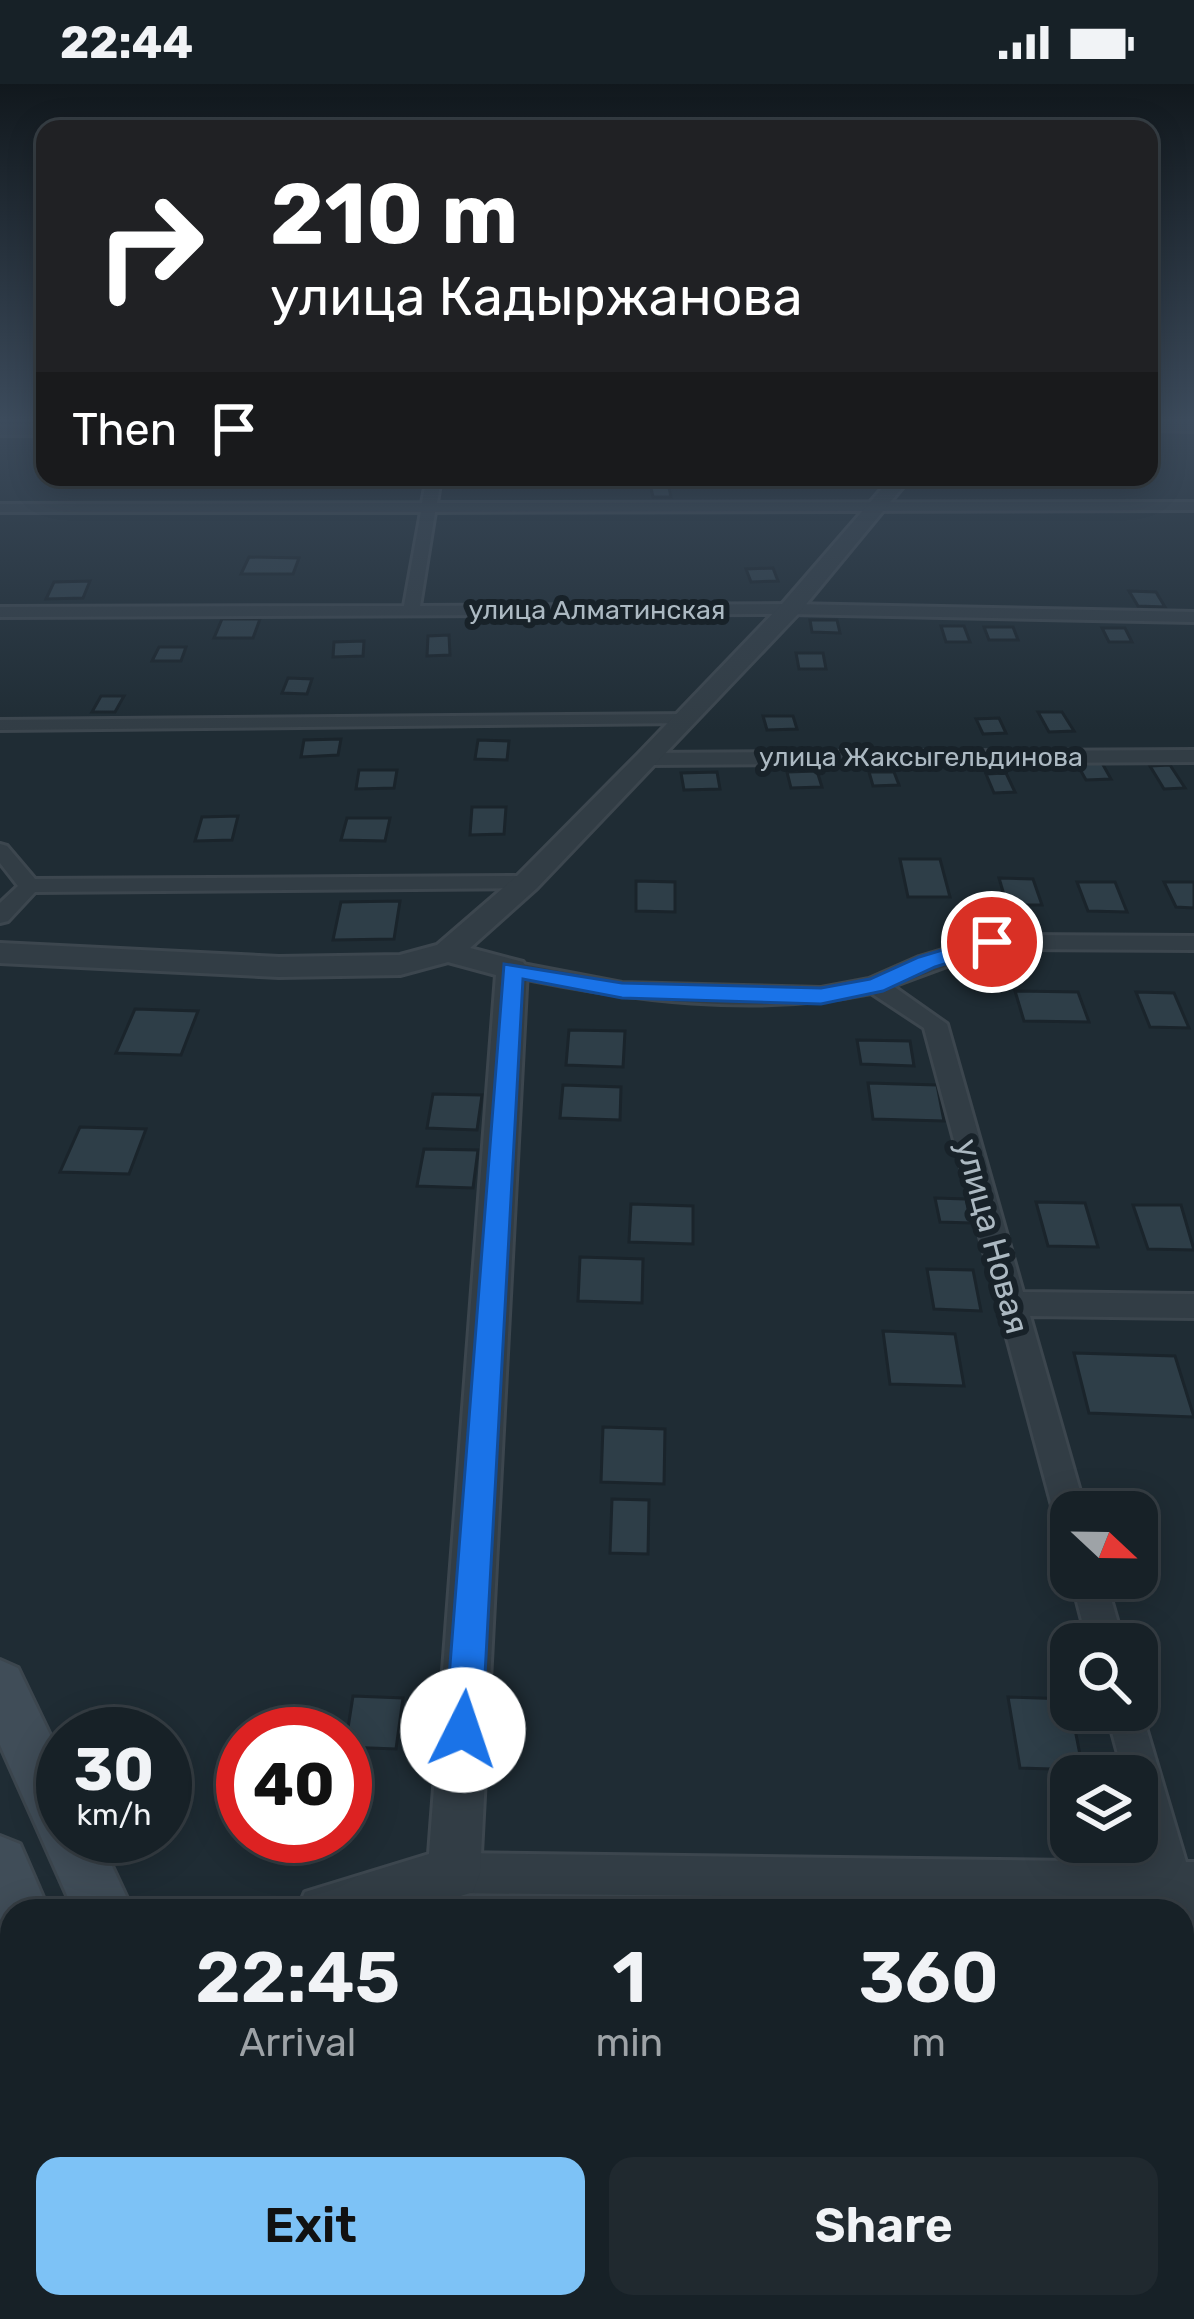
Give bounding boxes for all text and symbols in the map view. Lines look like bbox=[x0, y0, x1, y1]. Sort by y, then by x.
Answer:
text: 22:44 bbox=[60, 16, 193, 69]
text: 210 m bbox=[270, 164, 518, 264]
icon: right bbox=[72, 168, 228, 324]
text: улица Кадыржанова bbox=[270, 265, 803, 329]
icon: arrive bbox=[201, 396, 267, 462]
text: Then bbox=[72, 403, 177, 456]
street label: улица Алматинская bbox=[468, 594, 726, 626]
street label: улица Жаксыгельдинова bbox=[759, 741, 1083, 773]
pin bbox=[941, 891, 1043, 993]
icon: arrive bbox=[959, 909, 1025, 975]
street label: улица Новая bbox=[948, 1134, 1037, 1338]
north arrow bbox=[1050, 1491, 1158, 1599]
map controls bbox=[1050, 1491, 1158, 1863]
button: search bbox=[1050, 1623, 1158, 1731]
position arrow bbox=[400, 1667, 526, 1793]
speed limit sign: 40 bbox=[216, 1707, 372, 1863]
text: 30 bbox=[74, 1734, 154, 1805]
button: layers bbox=[1050, 1755, 1158, 1863]
text: km/h bbox=[77, 1797, 151, 1833]
text: 22:45 bbox=[195, 1935, 400, 2020]
text: 1 bbox=[612, 1935, 647, 2020]
text: 360 bbox=[858, 1935, 999, 2020]
text: Arrival bbox=[239, 2020, 356, 2066]
text: min bbox=[596, 2020, 663, 2066]
text: m bbox=[911, 2020, 946, 2066]
button: Exit bbox=[36, 2157, 585, 2295]
button: Share bbox=[609, 2157, 1158, 2295]

